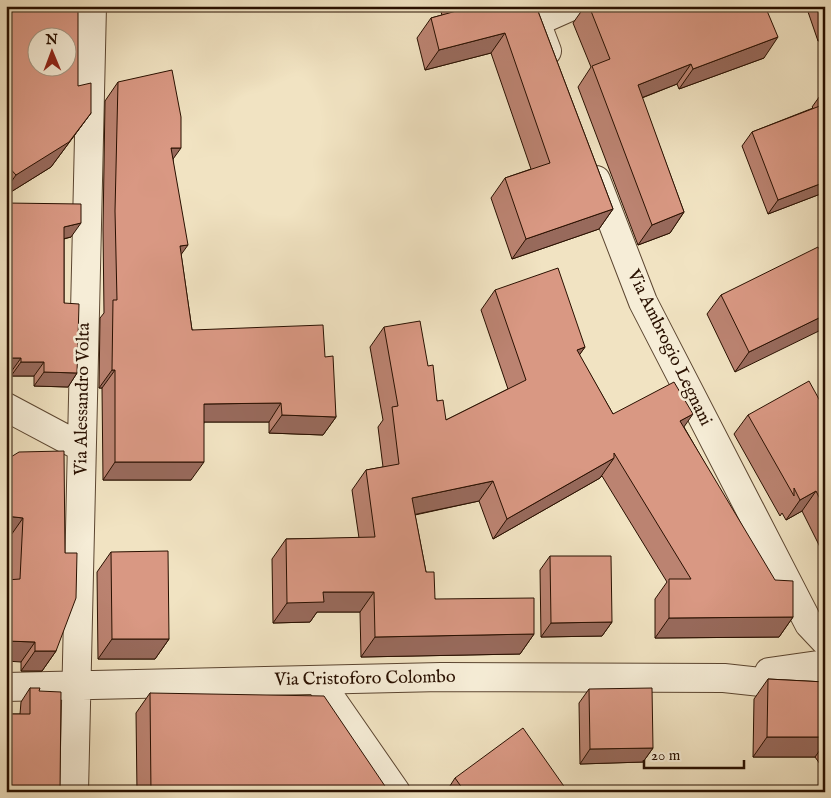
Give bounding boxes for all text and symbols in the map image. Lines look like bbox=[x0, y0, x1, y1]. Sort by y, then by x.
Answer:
north arrow bbox=[28, 28, 78, 78]
text: N bbox=[45, 31, 58, 49]
street label: Via Ambrogio Legnani bbox=[621, 265, 717, 430]
street label: Via Alessandro Volta bbox=[70, 322, 96, 477]
street label: Via Cristoforo Colombo bbox=[273, 666, 456, 692]
scale bar bbox=[644, 738, 744, 770]
text: 20 m bbox=[651, 746, 681, 765]

